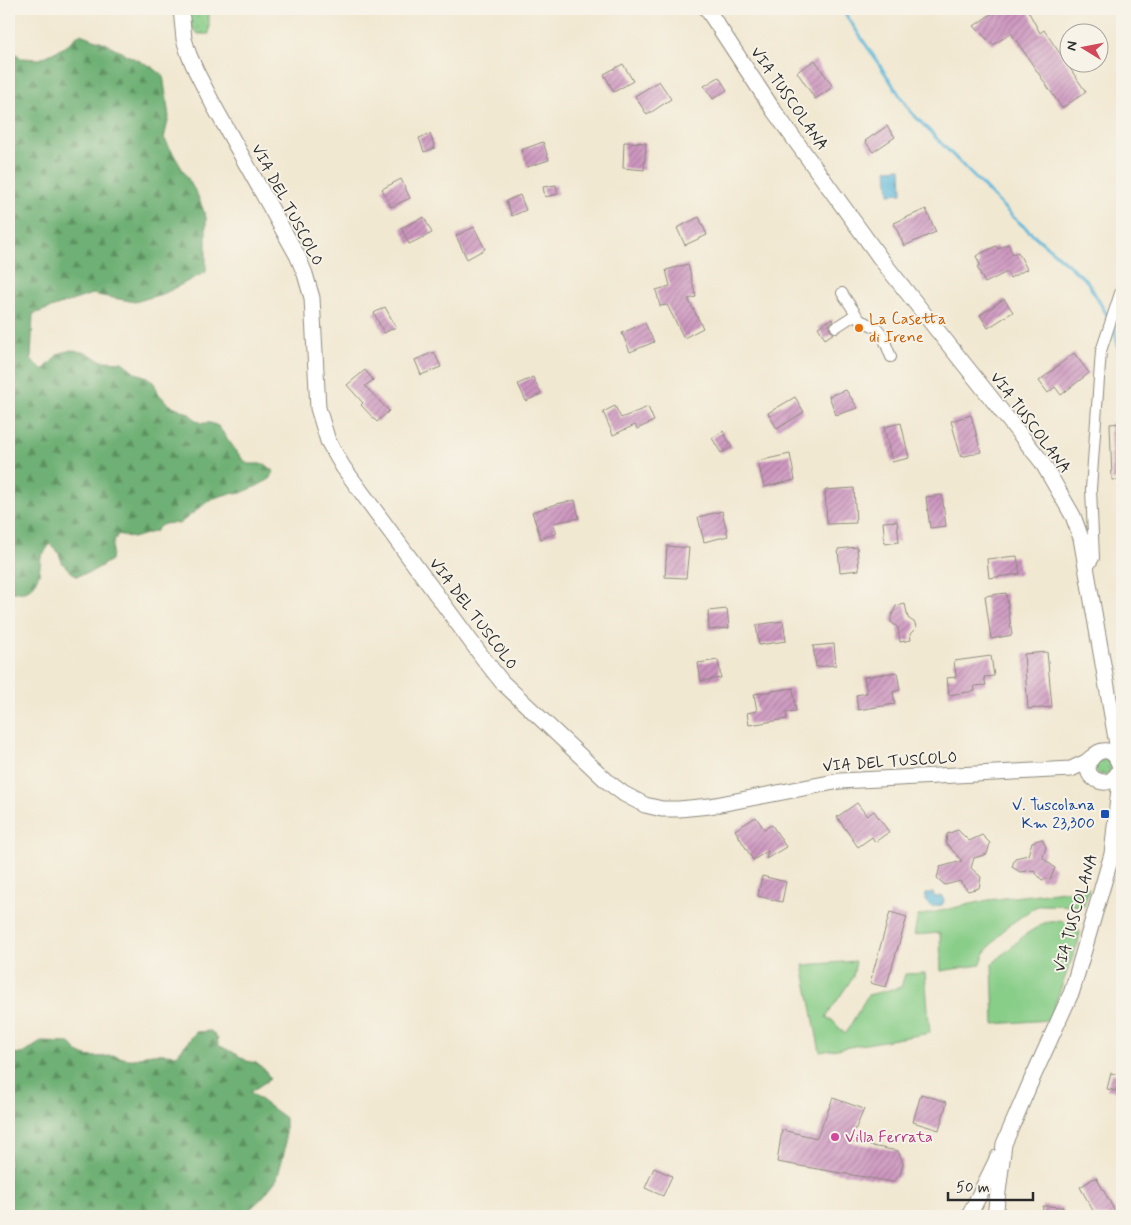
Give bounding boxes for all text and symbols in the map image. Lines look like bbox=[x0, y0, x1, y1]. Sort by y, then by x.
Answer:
north arrow bbox=[1058, 22, 1108, 72]
text: N bbox=[1063, 40, 1082, 52]
street label: VIA TUSCOLANA bbox=[745, 43, 833, 155]
street label: VIA DEL TUSCOLO bbox=[246, 141, 328, 269]
place label: La Casetta di Irene bbox=[869, 309, 946, 348]
marker: La Casetta di Irene bbox=[853, 322, 865, 334]
street label: VIA TUSCOLANA bbox=[985, 368, 1075, 478]
street label: VIA DEL TUSCOLO bbox=[424, 554, 522, 674]
street label: VIA DEL TUSCOLO bbox=[822, 747, 958, 777]
place label: V. Tuscolana Km 23,300 bbox=[1012, 795, 1095, 834]
marker: V. Tuscolana Km 23,300 bbox=[1099, 808, 1111, 820]
street label: VIA TUSCOLANA bbox=[1049, 851, 1103, 975]
place label: Villa Ferrata bbox=[845, 1127, 933, 1148]
marker: Villa Ferrata bbox=[829, 1131, 841, 1143]
scale bar bbox=[948, 1170, 1034, 1202]
text: 50 m bbox=[956, 1178, 990, 1198]

